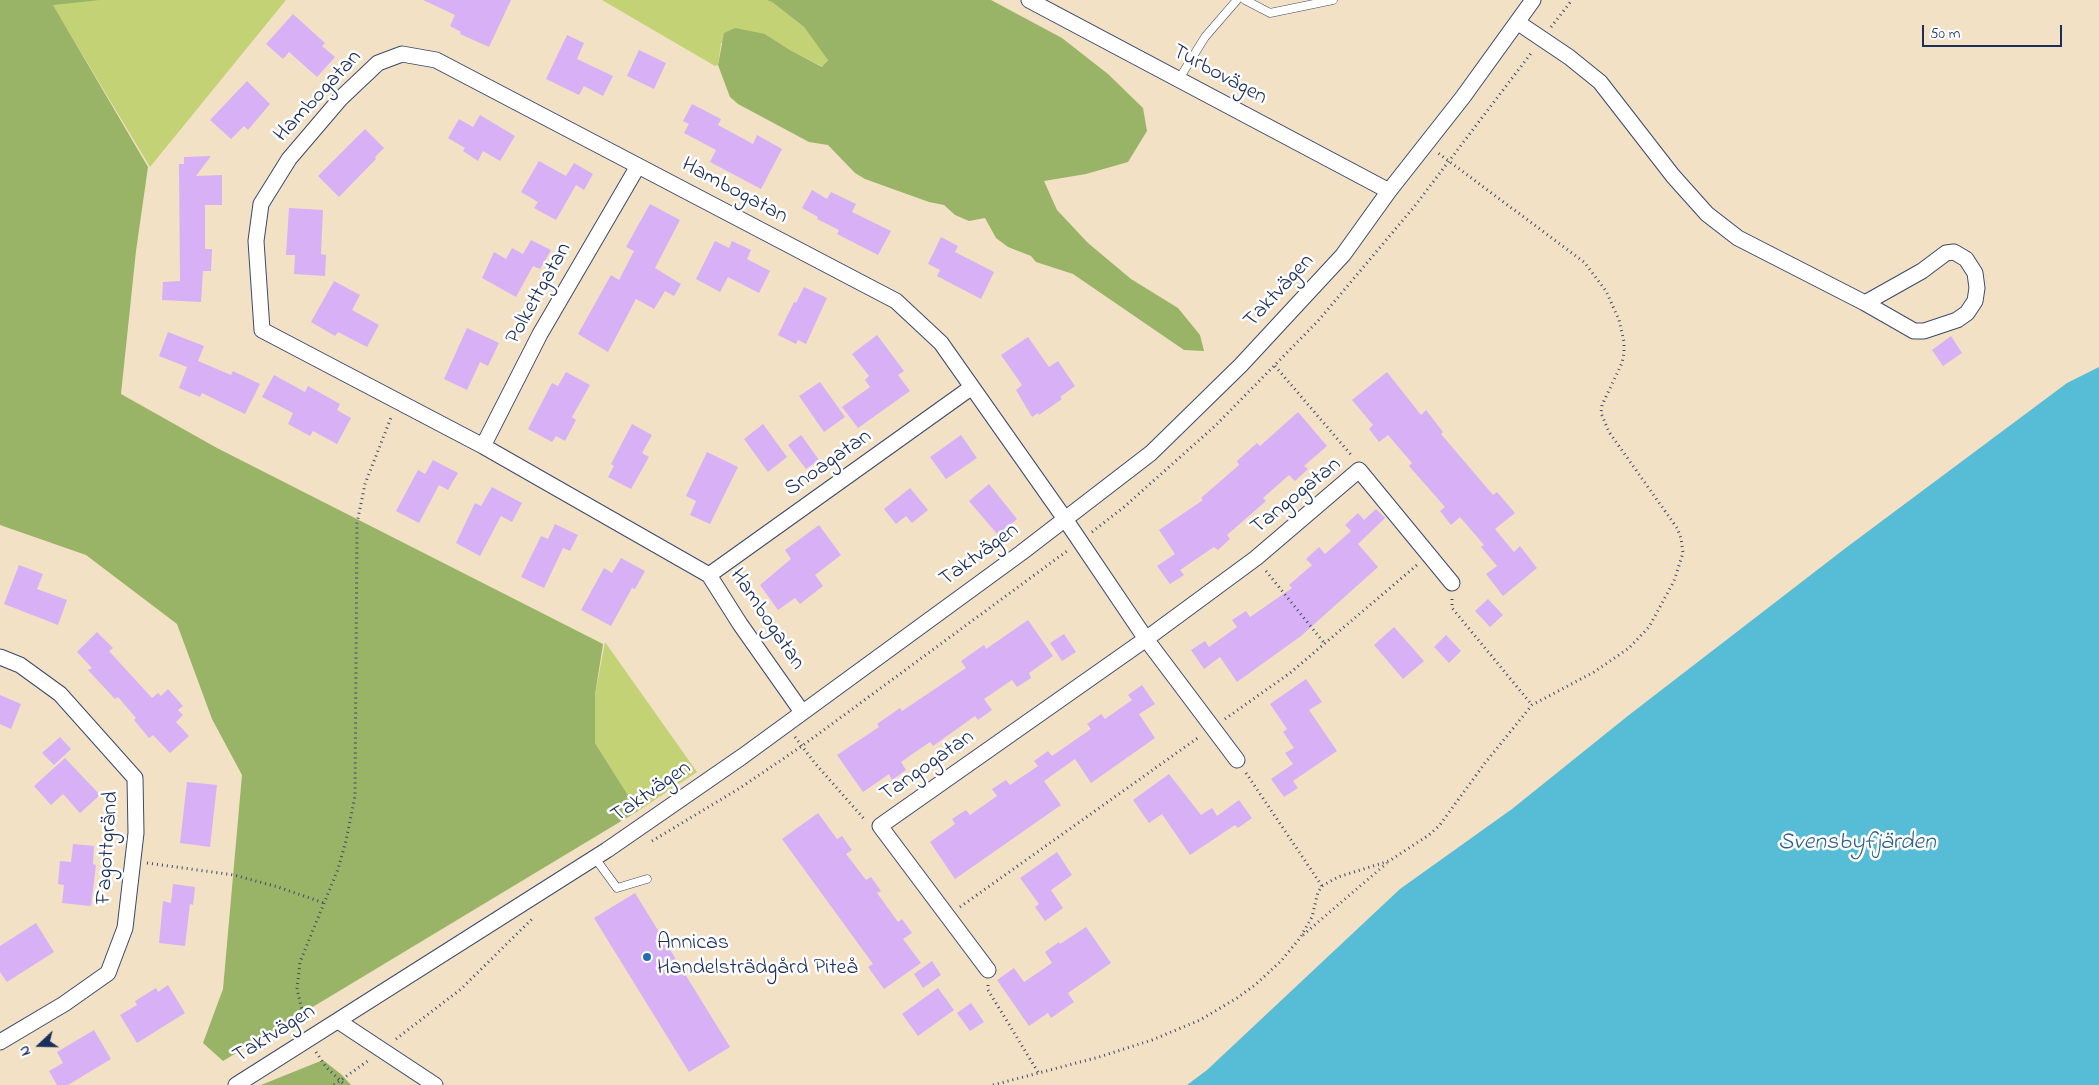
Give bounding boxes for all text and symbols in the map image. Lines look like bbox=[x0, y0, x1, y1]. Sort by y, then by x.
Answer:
scale bar bbox=[1924, 15, 2064, 47]
text: 50 m bbox=[1930, 23, 1960, 45]
street label: Turbovägen bbox=[1167, 40, 1271, 112]
street label: Hambogatan bbox=[270, 45, 368, 149]
street label: Hambogatan bbox=[676, 153, 792, 231]
street label: Polkettgatan bbox=[501, 239, 579, 349]
street label: Taktvägen bbox=[1239, 249, 1321, 335]
street label: Snoagatan bbox=[780, 424, 878, 504]
street label: Tangogatan bbox=[1247, 453, 1347, 541]
street label: Taktvägen bbox=[935, 518, 1025, 594]
street label: Hambogatan bbox=[722, 564, 810, 676]
street label: Tangogatan bbox=[876, 725, 980, 809]
street label: Taktvägen bbox=[607, 756, 697, 830]
street label: Fagottgränd bbox=[92, 791, 126, 905]
water label: Svensbyfjärden bbox=[1778, 830, 1936, 858]
place label: Annicas Handelsträdgård Piteå bbox=[657, 931, 858, 982]
marker: Annicas Handelsträdgård Piteå bbox=[641, 951, 653, 963]
street label: Taktvägen bbox=[229, 999, 321, 1071]
north arrow bbox=[15, 1020, 65, 1070]
text: N bbox=[14, 1042, 37, 1059]

